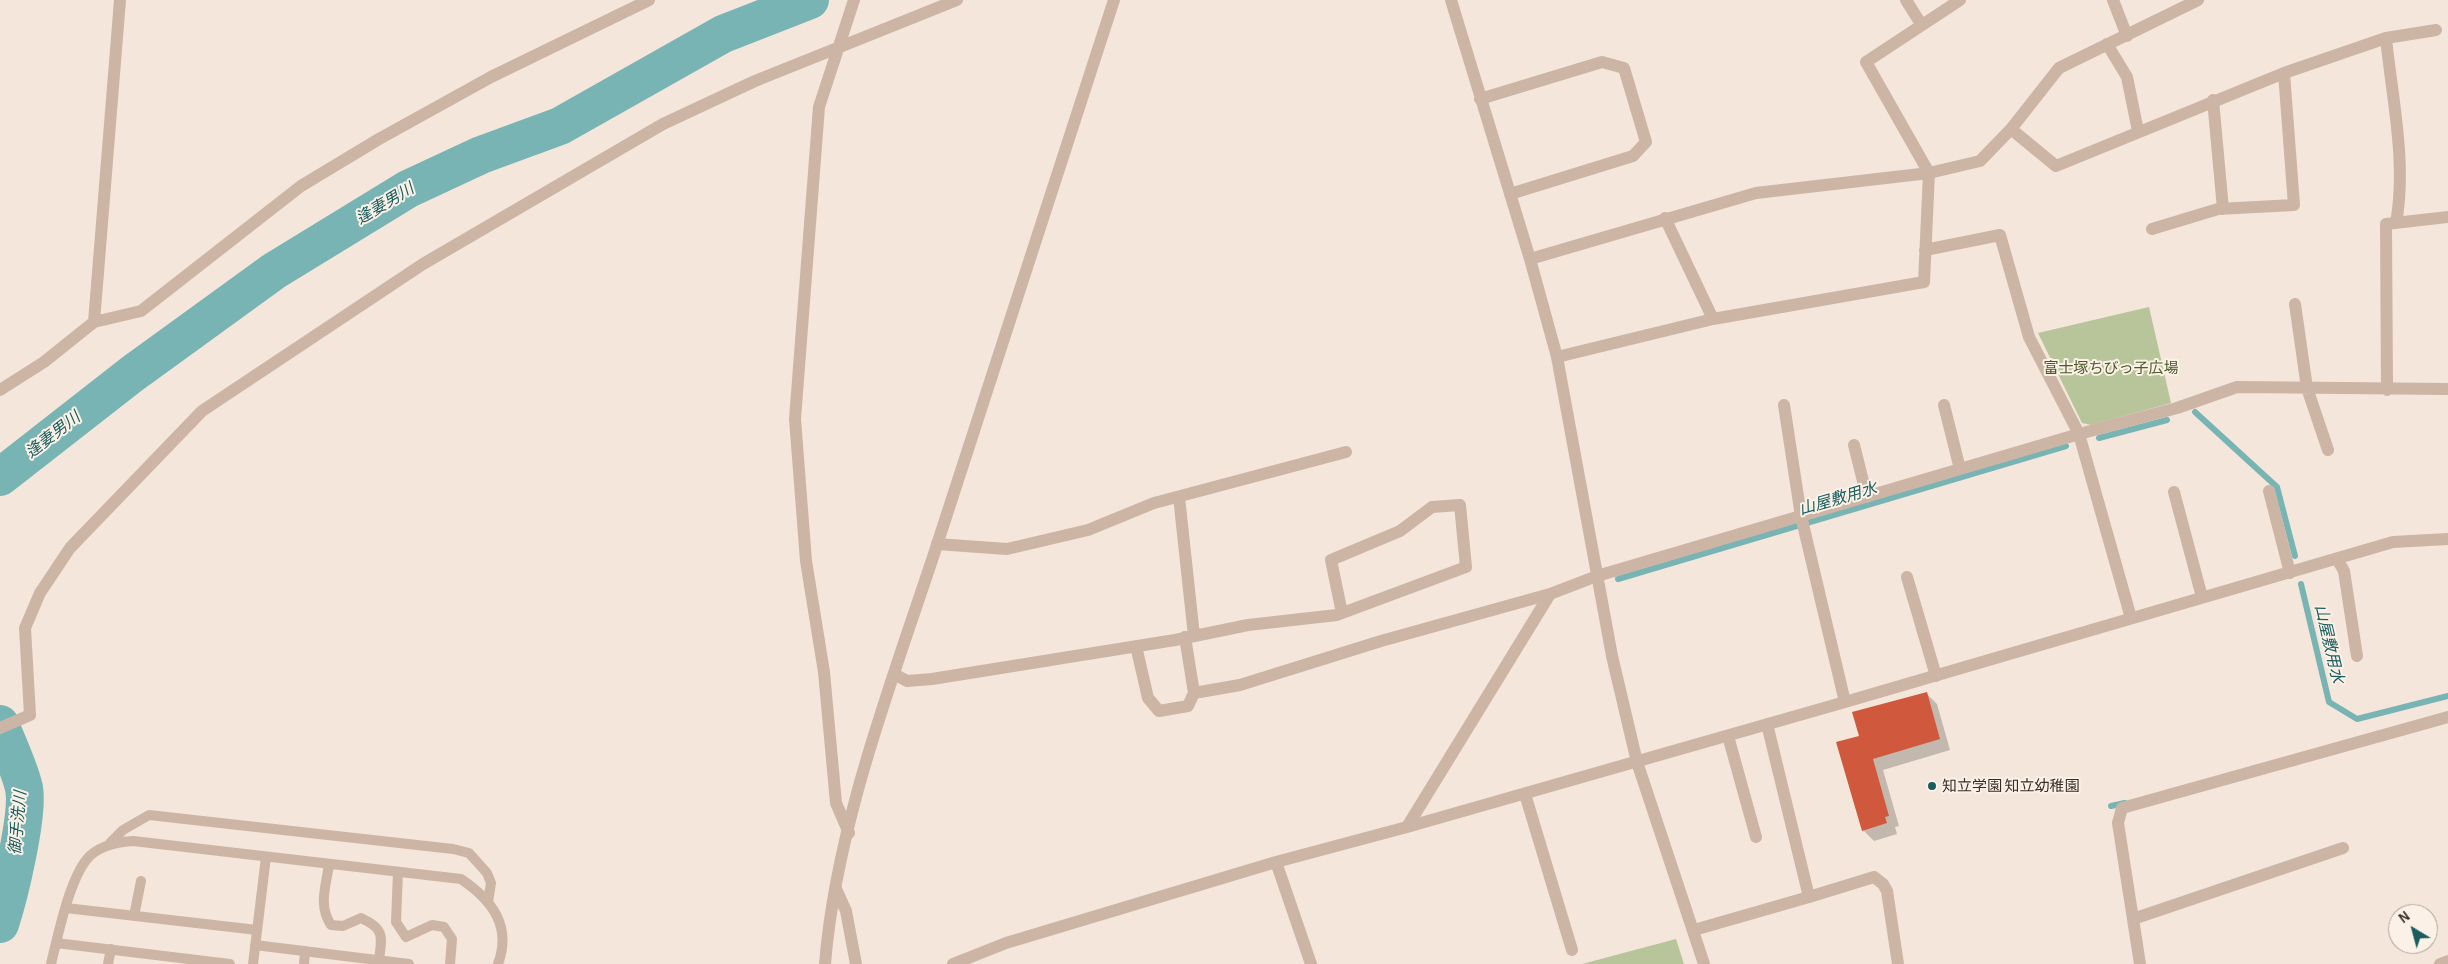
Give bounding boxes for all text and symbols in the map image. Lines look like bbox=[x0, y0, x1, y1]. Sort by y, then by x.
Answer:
water label: 逢妻男川 bbox=[353, 179, 417, 229]
park label: 富士塚ちびっ子広場 bbox=[2044, 359, 2178, 377]
water label: 逢妻男川 bbox=[22, 408, 84, 462]
water label: 山屋敷用水 bbox=[1797, 479, 1879, 519]
water label: 山屋敷用水 bbox=[2311, 603, 2347, 685]
place label: 知立学園 知立幼稚園 bbox=[1942, 777, 2079, 795]
marker: 知立学園 知立幼稚園 bbox=[1926, 780, 1938, 792]
water label: 御手洗川 bbox=[6, 790, 30, 856]
north arrow bbox=[2388, 904, 2438, 954]
text: N bbox=[2396, 909, 2413, 926]

